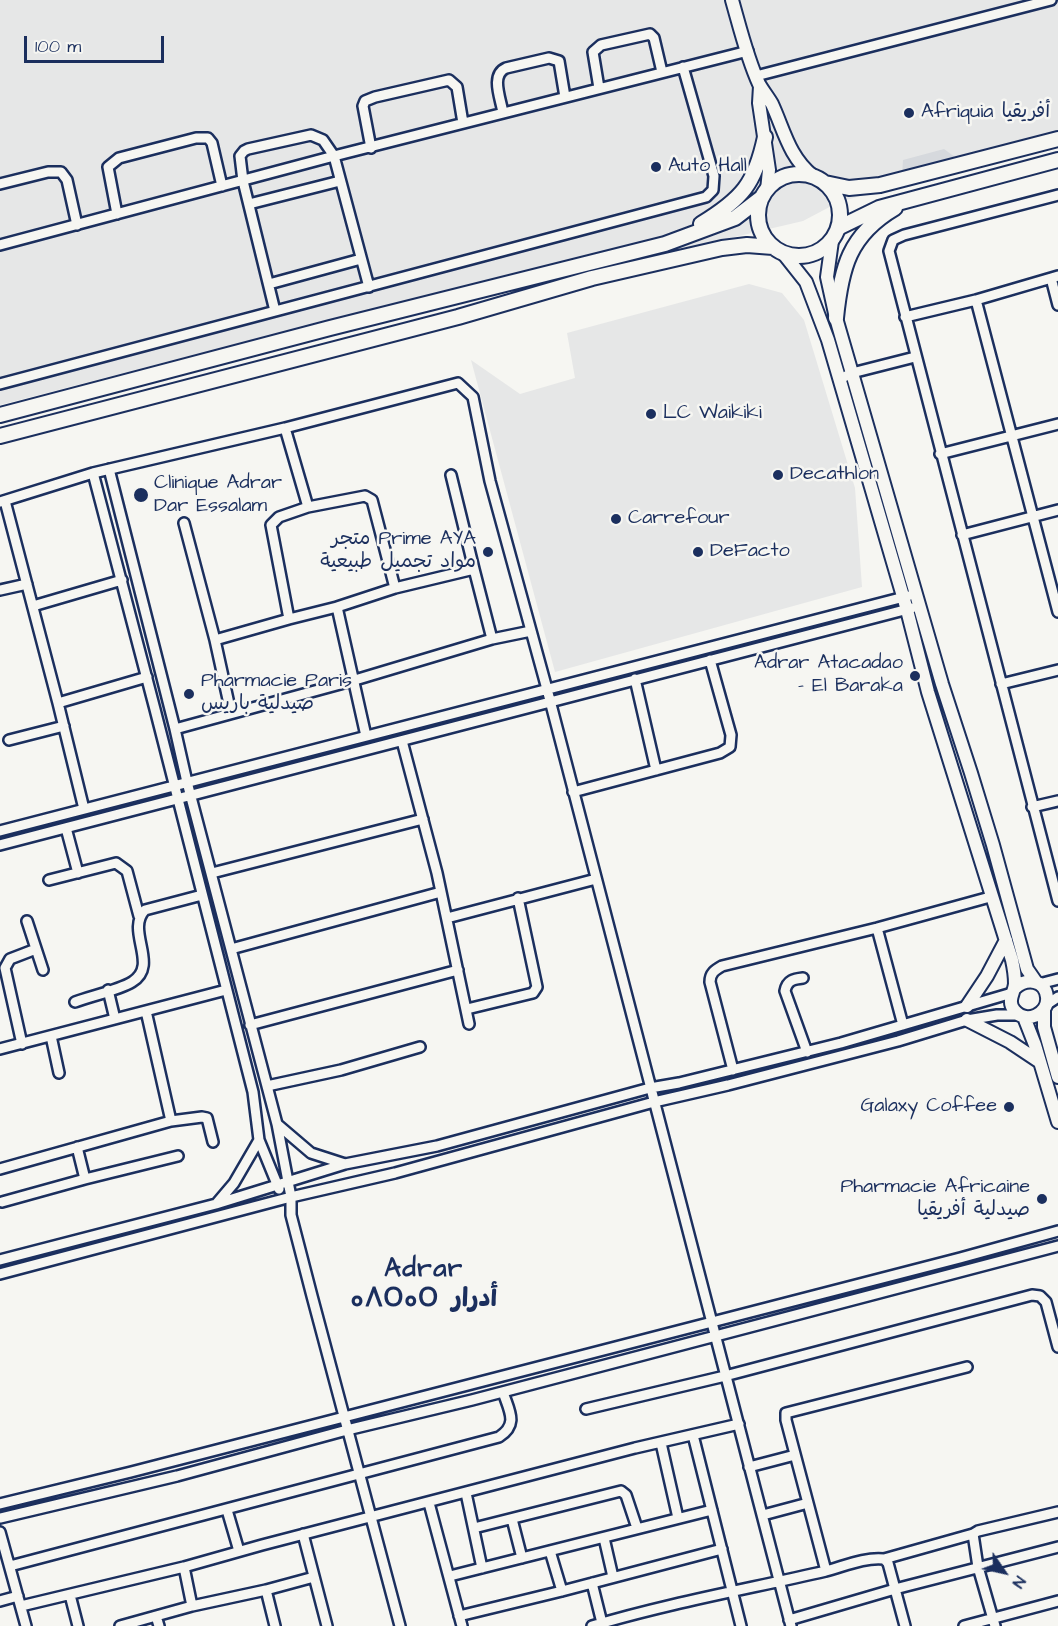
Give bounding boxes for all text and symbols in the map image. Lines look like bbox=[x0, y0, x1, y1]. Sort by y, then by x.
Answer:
scale bar bbox=[27, 24, 166, 62]
text: 100 m bbox=[35, 34, 81, 59]
place label: Afriquia أفريقيا bbox=[921, 101, 1050, 125]
marker: Afriquia أفريقيا bbox=[902, 106, 916, 120]
place label: Auto Hall bbox=[668, 155, 747, 179]
marker: Auto Hall bbox=[649, 160, 663, 174]
place label: LC Waikiki bbox=[663, 402, 762, 426]
marker: LC Waikiki bbox=[644, 407, 658, 421]
place label: Decathlon bbox=[790, 463, 879, 487]
marker: Decathlon bbox=[771, 468, 785, 482]
place label: Clinique Adrar Dar Essalam bbox=[154, 472, 282, 519]
marker: Clinique Adrar Dar Essalam bbox=[132, 486, 150, 504]
place label: Carrefour bbox=[628, 507, 730, 531]
marker: Carrefour bbox=[609, 512, 623, 526]
place label: متجر Prime AYA مواد تجميل طبيعية bbox=[320, 528, 476, 575]
place label: DeFacto bbox=[710, 540, 790, 564]
marker: متجر Prime AYA مواد تجميل طبيعية bbox=[481, 545, 495, 559]
marker: DeFacto bbox=[691, 545, 705, 559]
place label: Adrar Atacadao - El Baraka bbox=[754, 652, 903, 699]
marker: Adrar Atacadao - El Baraka bbox=[908, 669, 922, 683]
place label: Pharmacie Paris صيدلية باريس bbox=[201, 670, 352, 717]
marker: Pharmacie Paris صيدلية باريس bbox=[182, 687, 196, 701]
place label: Galaxy Coffee bbox=[860, 1095, 997, 1119]
marker: Galaxy Coffee bbox=[1002, 1100, 1016, 1114]
place label: Pharmacie Africaine صيدلية أفريقيا bbox=[840, 1176, 1030, 1223]
marker: Pharmacie Africaine صيدلية أفريقيا bbox=[1035, 1192, 1049, 1206]
district label: Adrar ⴰⴷⵔⴰⵔ أدرار bbox=[355, 1255, 493, 1316]
north arrow bbox=[974, 1542, 1034, 1602]
text: N bbox=[1007, 1572, 1031, 1592]

